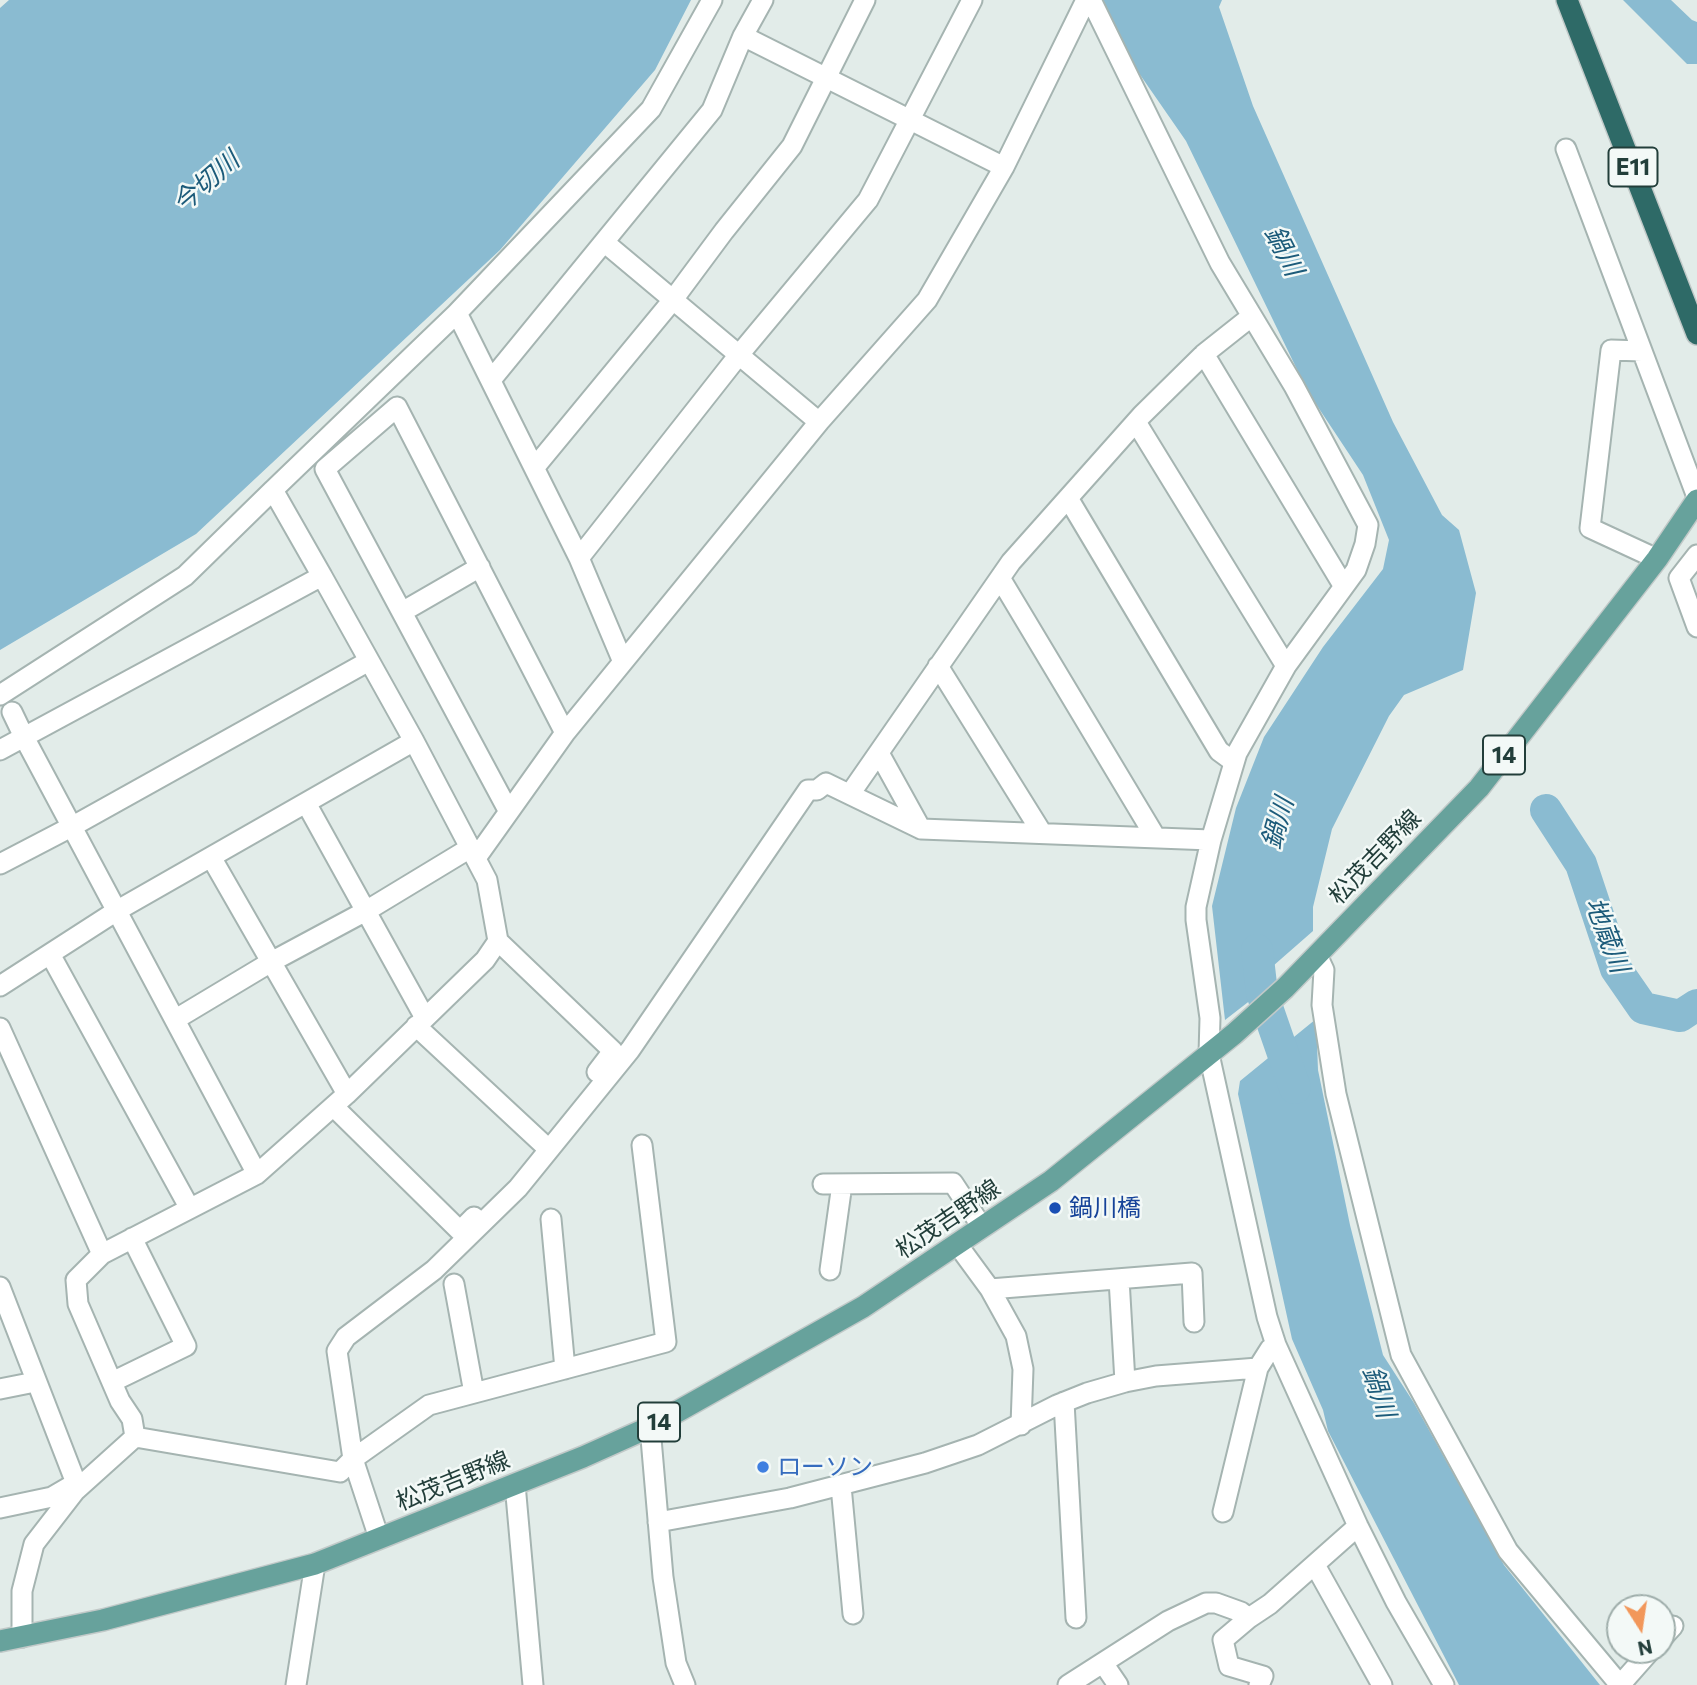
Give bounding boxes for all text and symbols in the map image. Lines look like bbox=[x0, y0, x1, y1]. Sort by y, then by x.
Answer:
water label: 今切川 bbox=[166, 145, 246, 219]
road number: E11 bbox=[1608, 148, 1658, 186]
water label: 鍋川 bbox=[1258, 221, 1310, 281]
road number: 14 bbox=[1483, 736, 1525, 775]
water label: 鍋川 bbox=[1256, 794, 1300, 852]
street label: 松茂吉野線 bbox=[1323, 804, 1427, 910]
water label: 地蔵川 bbox=[1578, 893, 1636, 977]
street label: 松茂吉野線 bbox=[890, 1174, 1006, 1264]
place label: 鍋川橋 bbox=[1069, 1194, 1141, 1222]
marker: 鍋川橋 bbox=[1047, 1200, 1063, 1216]
water label: 鍋川 bbox=[1356, 1362, 1402, 1422]
road number: 14 bbox=[638, 1402, 680, 1442]
street label: 松茂吉野線 bbox=[392, 1445, 514, 1517]
place label: ローソン bbox=[777, 1453, 873, 1481]
marker: ローソン bbox=[755, 1459, 771, 1475]
north arrow bbox=[1606, 1594, 1676, 1664]
text: N bbox=[1636, 1635, 1654, 1661]

